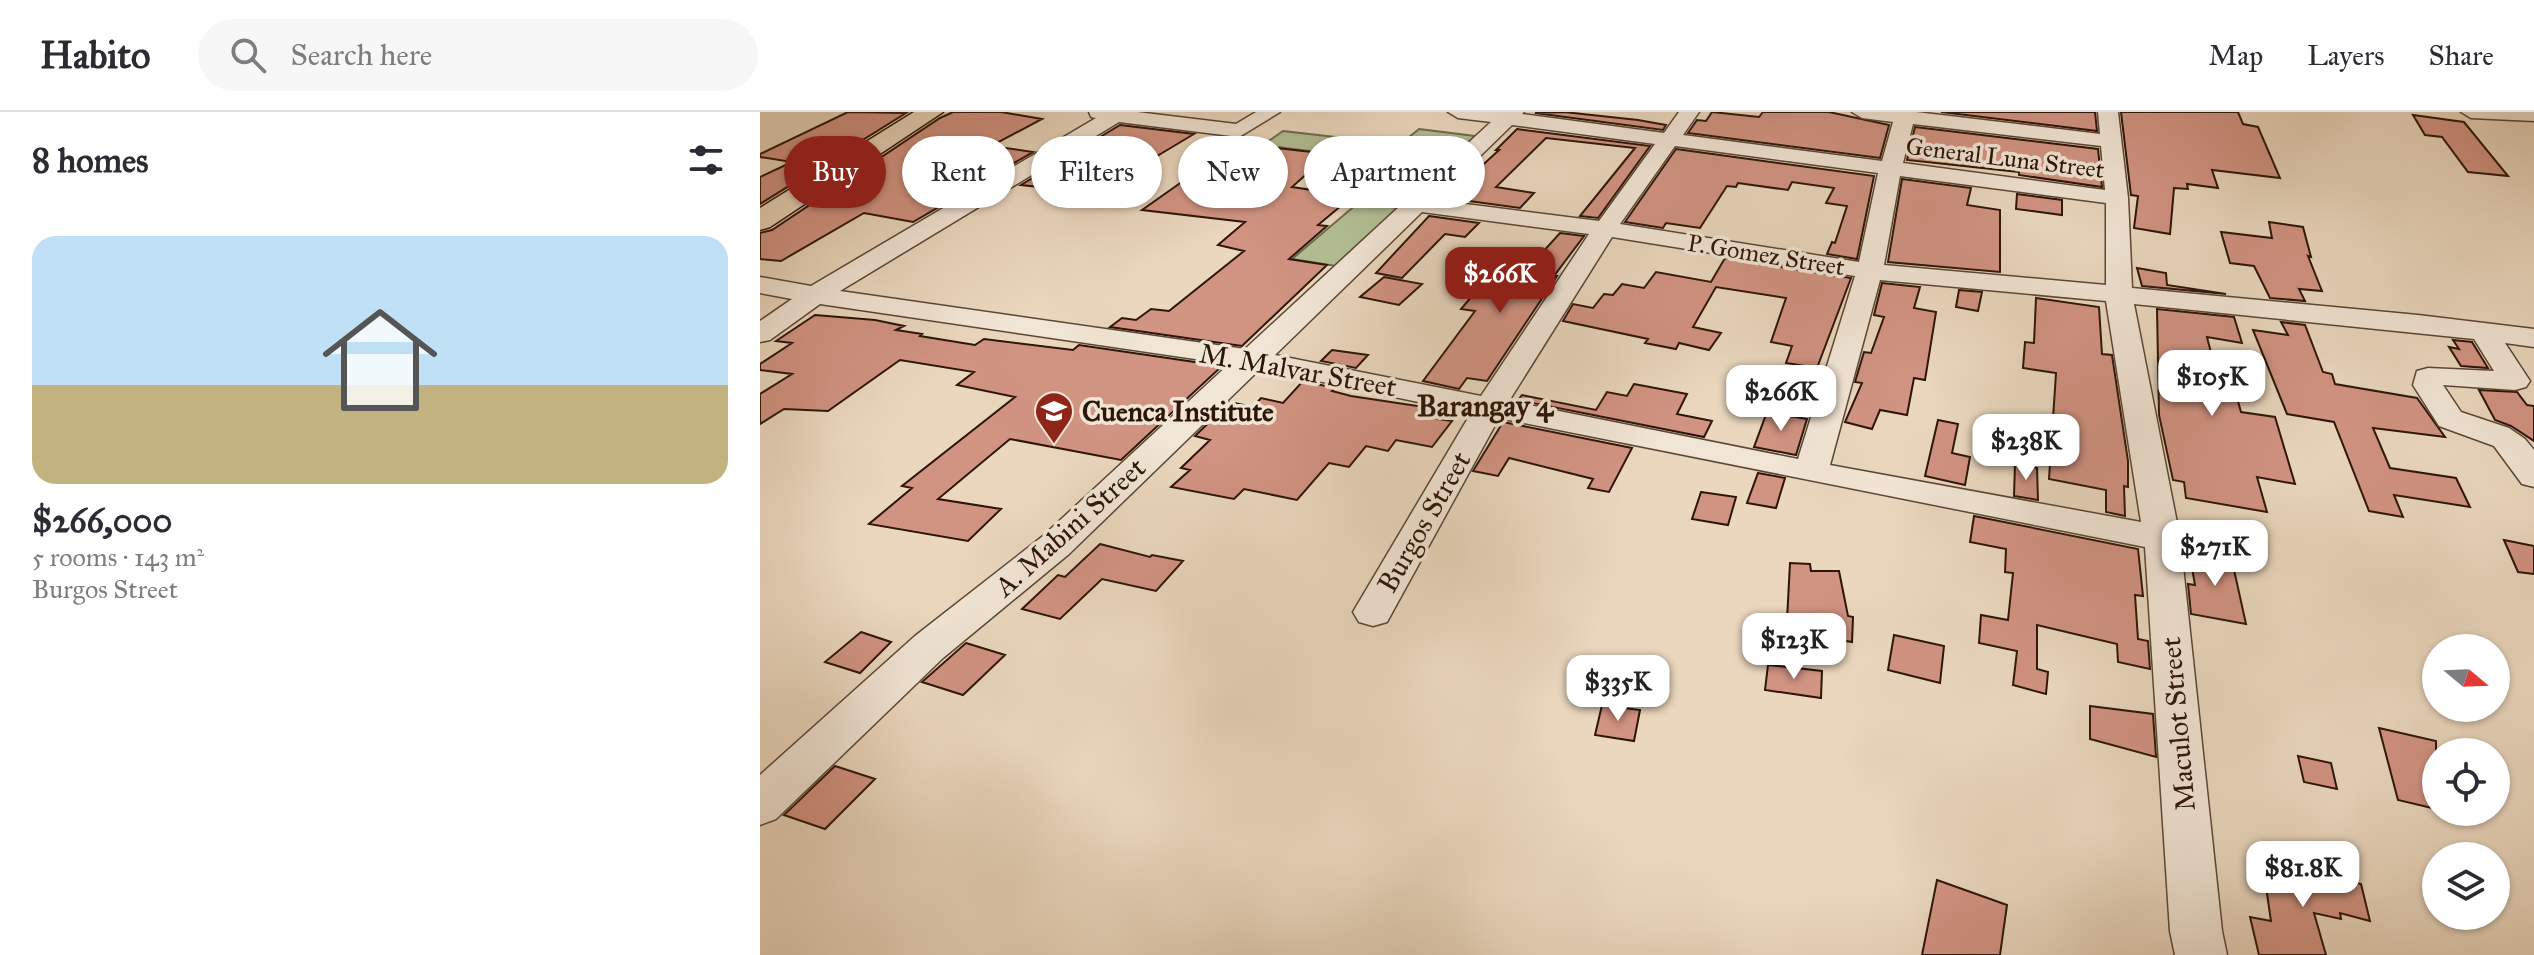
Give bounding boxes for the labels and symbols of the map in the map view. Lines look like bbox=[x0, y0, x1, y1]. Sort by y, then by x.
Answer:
street label: General Luna Street bbox=[1904, 131, 2106, 185]
street label: P. Gomez Street bbox=[1685, 228, 1847, 282]
pin: $266K bbox=[1444, 247, 1556, 315]
street label: M. Malvar Street bbox=[1197, 335, 1400, 405]
pin: $105K bbox=[2156, 350, 2268, 418]
pin: $266K bbox=[1725, 365, 1837, 433]
district label: Barangay 4 bbox=[1417, 388, 1554, 424]
school or university icon: Cuenca Institute bbox=[1033, 390, 1075, 445]
place label: Cuenca Institute bbox=[1082, 394, 1274, 429]
pin: $238K bbox=[1970, 414, 2082, 482]
street label: Burgos Street bbox=[1370, 445, 1478, 599]
street label: A. Mabini Street bbox=[987, 450, 1153, 605]
pin: $271K bbox=[2159, 520, 2271, 588]
pin: $123K bbox=[1738, 613, 1850, 681]
north arrow bbox=[2422, 634, 2510, 722]
street label: Maculot Street bbox=[2153, 635, 2203, 813]
pin: $335K bbox=[1562, 655, 1674, 723]
pin: $81.8K bbox=[2238, 841, 2368, 909]

